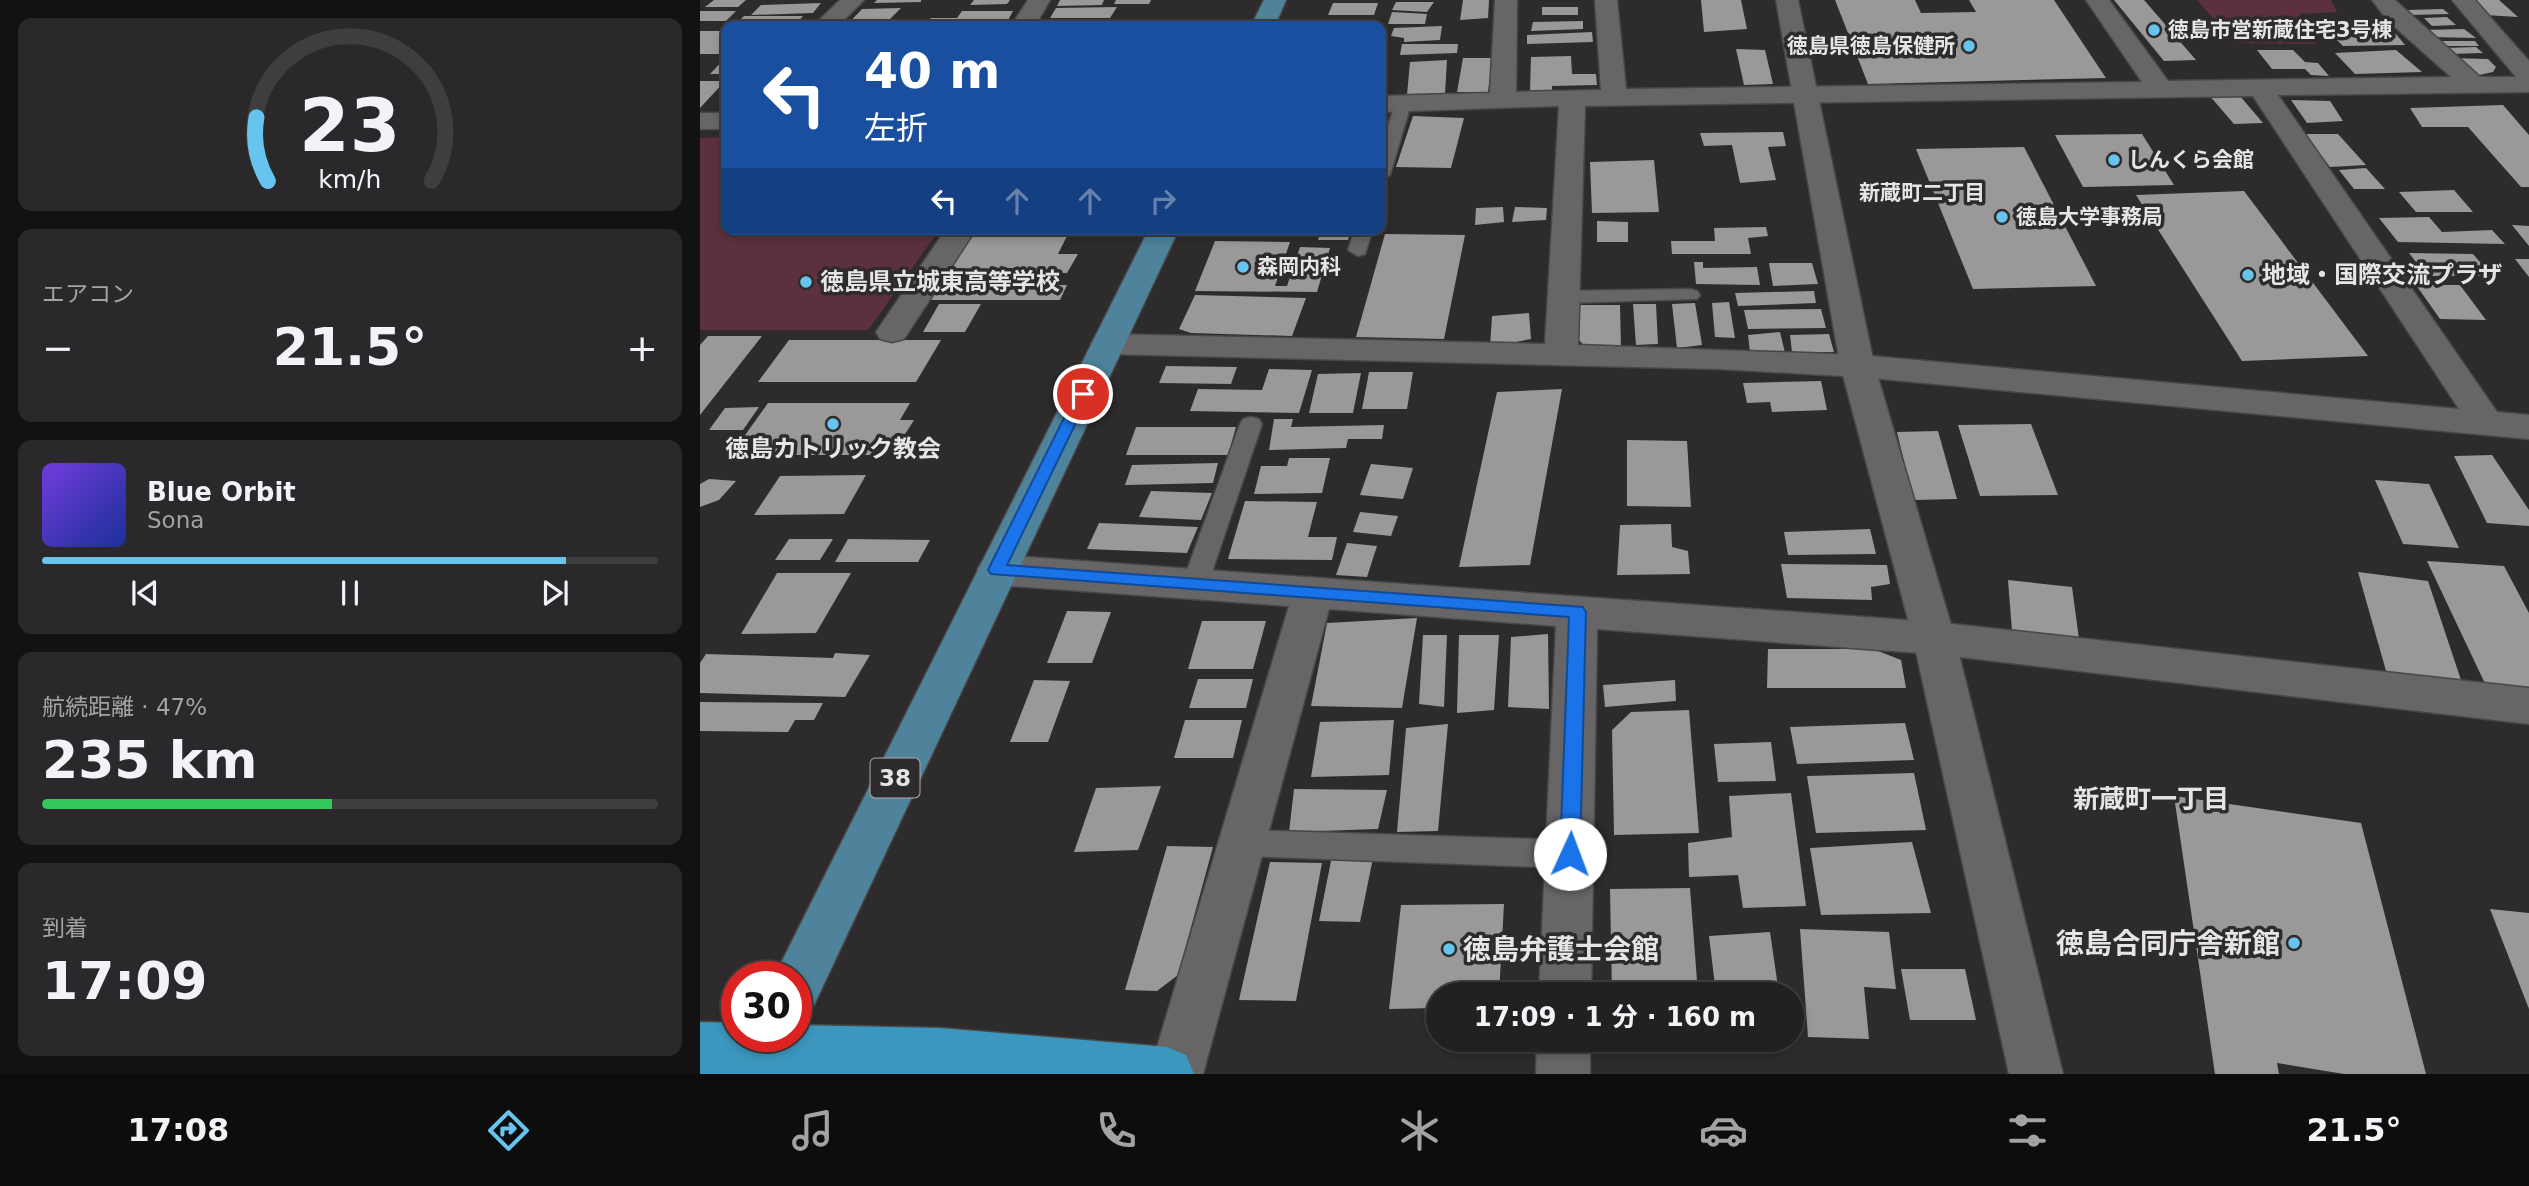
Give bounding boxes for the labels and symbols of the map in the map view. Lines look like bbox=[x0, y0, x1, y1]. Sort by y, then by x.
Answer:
place label: 徳島市営新蔵住宅3号棟 bbox=[2168, 18, 2393, 42]
marker: 徳島市営新蔵住宅3号棟 bbox=[2146, 22, 2162, 38]
place label: 徳島県徳島保健所 bbox=[1787, 34, 1955, 58]
marker: 徳島県徳島保健所 bbox=[1961, 38, 1977, 54]
place label: しんくら会館 bbox=[2128, 148, 2254, 172]
marker: しんくら会館 bbox=[2106, 152, 2122, 168]
district label: 新蔵町二丁目 bbox=[1859, 181, 1985, 205]
place label: 徳島大学事務局 bbox=[2016, 205, 2163, 229]
marker: 徳島大学事務局 bbox=[1994, 209, 2010, 225]
place label: 森岡内科 bbox=[1257, 255, 1341, 279]
marker: 森岡内科 bbox=[1235, 259, 1251, 275]
place label: 地域・国際交流プラザ bbox=[2262, 261, 2502, 289]
marker: 地域・国際交流プラザ bbox=[2240, 267, 2256, 283]
place label: 徳島県立城東高等学校 bbox=[820, 268, 1060, 296]
marker: 徳島県立城東高等学校 bbox=[798, 274, 814, 290]
pin bbox=[1053, 364, 1113, 424]
marker: 徳島カトリック教会 bbox=[825, 416, 841, 432]
place label: 徳島カトリック教会 bbox=[725, 435, 941, 463]
road number: 38 bbox=[870, 758, 920, 798]
district label: 新蔵町一丁目 bbox=[2073, 784, 2229, 814]
position arrow bbox=[1533, 817, 1607, 891]
place label: 徳島合同庁舎新館 bbox=[2056, 927, 2280, 960]
place label: 徳島弁護士会館 bbox=[1463, 933, 1659, 966]
marker: 徳島合同庁舎新館 bbox=[2286, 935, 2302, 951]
marker: 徳島弁護士会館 bbox=[1441, 941, 1457, 957]
speed limit sign: 30 bbox=[721, 961, 812, 1052]

